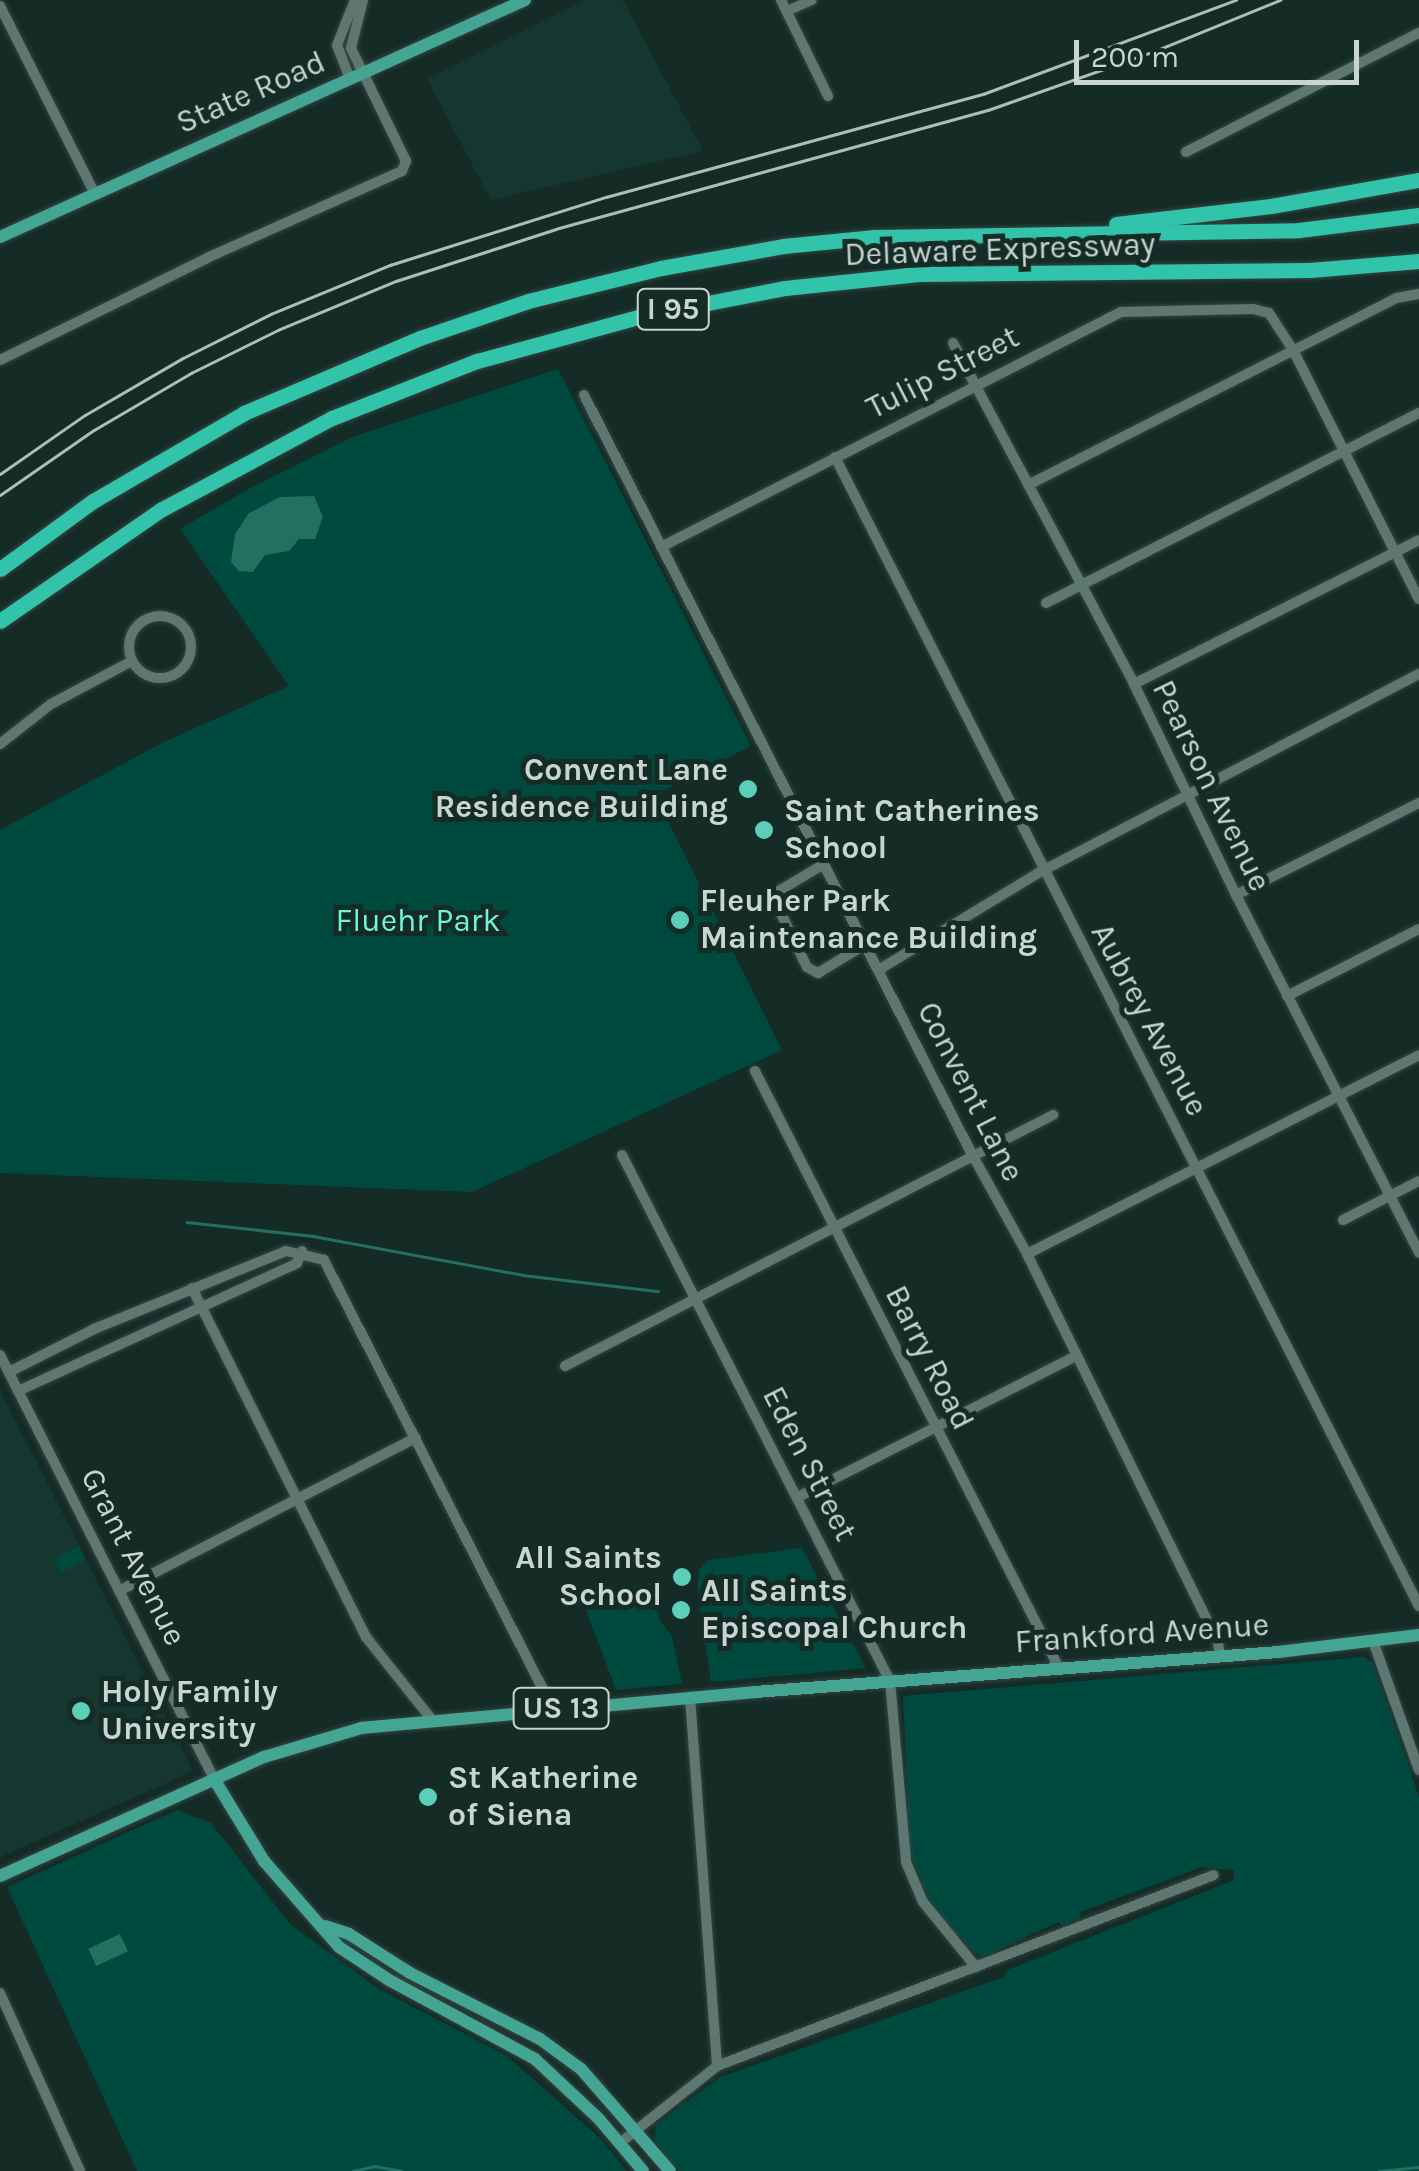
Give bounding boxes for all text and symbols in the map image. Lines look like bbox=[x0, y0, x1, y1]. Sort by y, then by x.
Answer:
scale bar bbox=[1079, 20, 1364, 82]
text: 200 m bbox=[1091, 39, 1179, 75]
street label: State Road bbox=[171, 43, 331, 143]
street label: Delaware Expressway bbox=[844, 225, 1156, 275]
road number: I 95 bbox=[636, 284, 710, 334]
street label: Tulip Street bbox=[860, 318, 1026, 428]
street label: Pearson Avenue bbox=[1143, 674, 1279, 898]
place label: Convent Lane Residence Building bbox=[435, 752, 728, 827]
marker: Convent Lane Residence Building bbox=[737, 778, 759, 800]
place label: Saint Catherines School bbox=[784, 793, 1040, 868]
marker: Saint Catherines School bbox=[753, 819, 775, 841]
place label: Fleuher Park Maintenance Building bbox=[700, 883, 1037, 958]
park label: Fluehr Park bbox=[336, 902, 500, 940]
marker: Fleuher Park Maintenance Building bbox=[669, 909, 691, 931]
street label: Aubrey Avenue bbox=[1082, 917, 1216, 1123]
street label: Convent Lane bbox=[908, 996, 1032, 1188]
street label: Barry Road bbox=[876, 1279, 982, 1437]
street label: Eden Street bbox=[754, 1380, 864, 1548]
street label: Grant Avenue bbox=[72, 1462, 194, 1652]
place label: All Saints School bbox=[515, 1540, 662, 1615]
marker: All Saints School bbox=[671, 1566, 693, 1588]
place label: All Saints Episcopal Church bbox=[701, 1573, 968, 1648]
marker: All Saints Episcopal Church bbox=[670, 1599, 692, 1621]
street label: Frankford Avenue bbox=[1014, 1606, 1270, 1662]
place label: Holy Family University bbox=[101, 1674, 278, 1749]
road number: US 13 bbox=[511, 1683, 611, 1733]
marker: Holy Family University bbox=[70, 1700, 92, 1722]
place label: St Katherine of Siena bbox=[448, 1760, 638, 1835]
marker: St Katherine of Siena bbox=[417, 1786, 439, 1808]

